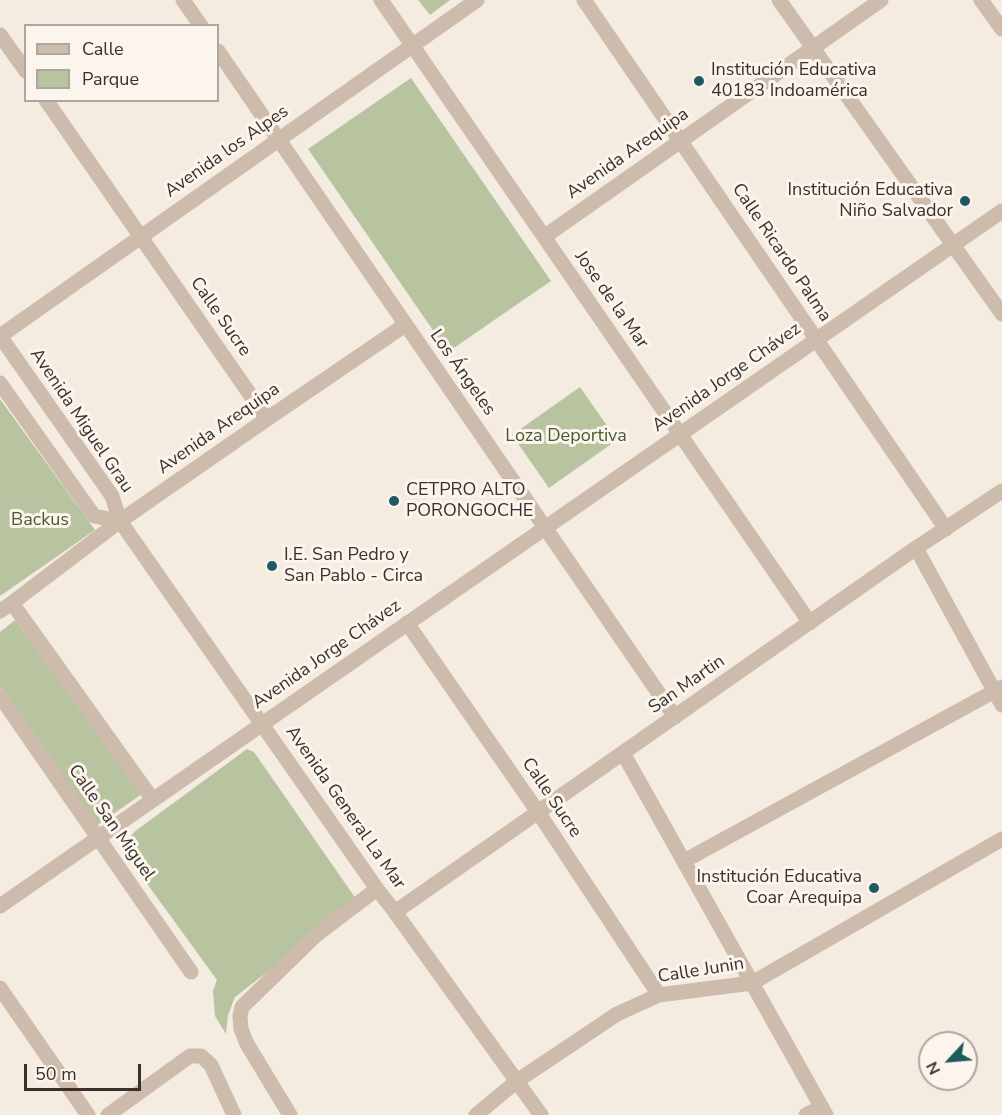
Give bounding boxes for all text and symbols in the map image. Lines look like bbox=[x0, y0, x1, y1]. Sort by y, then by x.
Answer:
legend bbox=[24, 24, 219, 102]
text: Calle bbox=[82, 37, 124, 61]
place label: Institución Educativa 40183 Indoamérica bbox=[711, 60, 877, 103]
text: Parque bbox=[82, 67, 139, 91]
marker: Institución Educativa 40183 Indoamérica bbox=[692, 74, 706, 88]
street label: Avenida los Alpes bbox=[161, 101, 293, 203]
street label: Avenida Arequipa bbox=[563, 104, 693, 204]
street label: Calle Ricardo Palma bbox=[727, 180, 835, 326]
place label: Institución Educativa Niño Salvador bbox=[787, 180, 953, 222]
marker: Institución Educativa Niño Salvador bbox=[958, 194, 972, 208]
street label: Jose de la Mar bbox=[569, 247, 653, 353]
street label: Calle Sucre bbox=[185, 273, 255, 361]
street label: Avenida Jorge Chávez bbox=[649, 319, 805, 437]
street label: Los Ángeles bbox=[424, 326, 500, 420]
street label: Avenida Miguel Grau bbox=[25, 345, 137, 497]
street label: Avenida Arequipa bbox=[154, 379, 284, 479]
park label: Loza Deportiva bbox=[505, 426, 627, 448]
place label: CETPRO ALTO PORONGOCHE bbox=[406, 480, 533, 522]
marker: CETPRO ALTO PORONGOCHE bbox=[387, 494, 401, 508]
park label: Backus bbox=[11, 510, 69, 532]
place label: I.E. San Pedro y San Pablo - Circa bbox=[284, 545, 423, 588]
marker: I.E. San Pedro y San Pablo - Circa bbox=[265, 559, 279, 573]
street label: Avenida Jorge Chávez bbox=[249, 596, 405, 714]
street label: San Martin bbox=[645, 651, 729, 719]
street label: Avenida General La Mar bbox=[281, 722, 409, 894]
street label: Calle Sucre bbox=[516, 754, 586, 842]
street label: Calle San Miguel bbox=[63, 761, 159, 885]
place label: Institución Educativa Coar Arequipa bbox=[696, 867, 862, 910]
marker: Institución Educativa Coar Arequipa bbox=[867, 881, 881, 895]
street label: Calle Junin bbox=[657, 954, 745, 988]
north arrow bbox=[918, 1031, 978, 1091]
scale bar bbox=[27, 1052, 144, 1090]
text: N bbox=[921, 1058, 946, 1078]
text: 50 m bbox=[35, 1062, 77, 1086]

